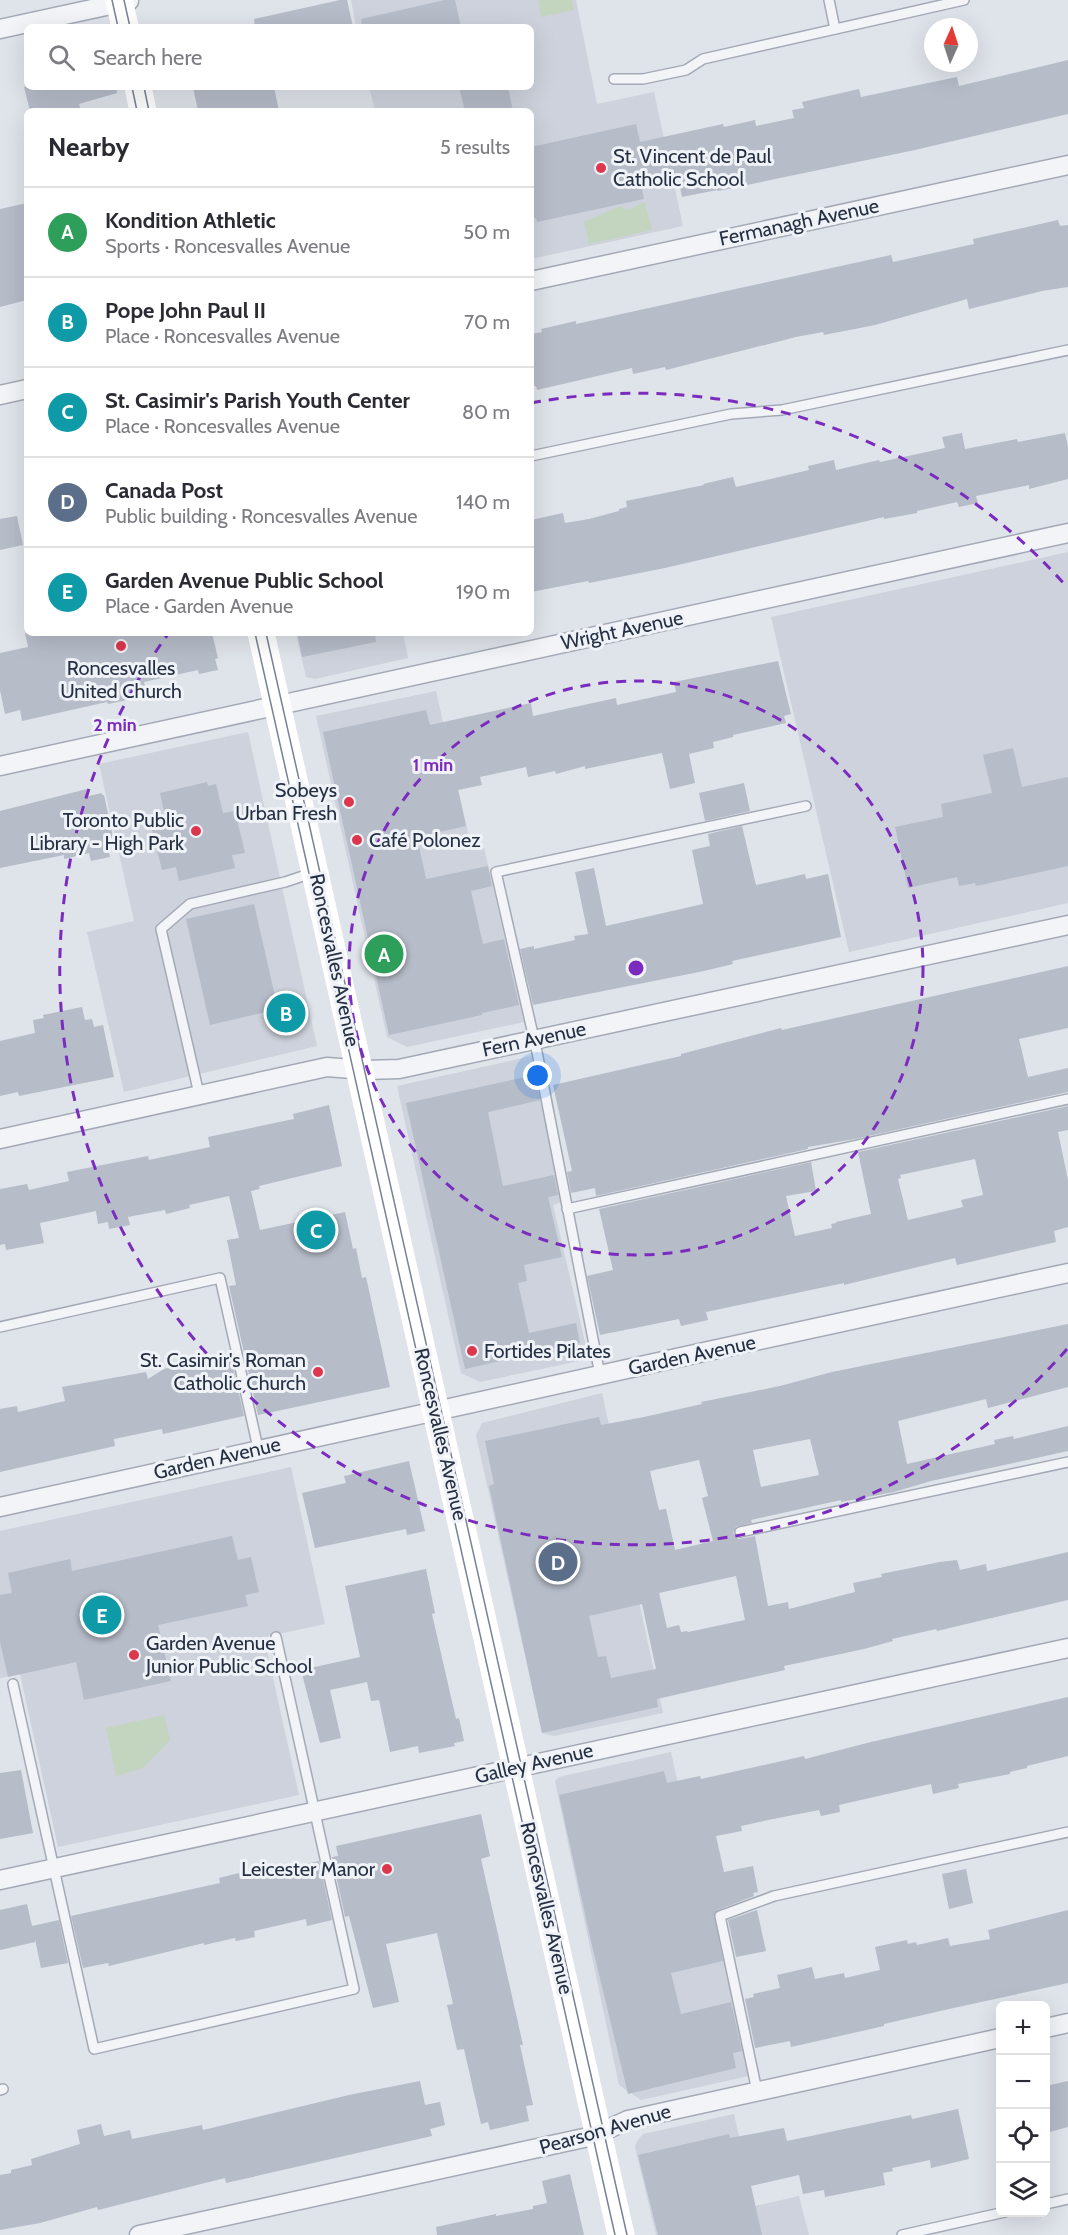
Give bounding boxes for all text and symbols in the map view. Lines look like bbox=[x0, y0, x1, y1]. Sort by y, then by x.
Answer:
north arrow bbox=[924, 18, 978, 72]
search box bbox=[24, 24, 534, 90]
icon: search bbox=[45, 41, 78, 74]
text: Search here bbox=[93, 44, 202, 71]
text: Nearby bbox=[48, 131, 129, 163]
text: 5 results bbox=[440, 135, 510, 159]
place label: St. Vincent de Paul Catholic School bbox=[613, 144, 772, 191]
marker: St. Vincent de Paul Catholic School bbox=[594, 161, 608, 175]
street label: Fermanagh Avenue bbox=[717, 193, 881, 251]
text: Kondition Athletic bbox=[105, 207, 276, 234]
text: A bbox=[61, 220, 74, 244]
text: 50 m bbox=[463, 220, 510, 244]
text: Sports · Roncesvalles Avenue bbox=[105, 234, 350, 258]
text: Pope John Paul II bbox=[105, 297, 266, 324]
text: B bbox=[61, 310, 74, 334]
text: 70 m bbox=[464, 310, 510, 334]
text: Place · Roncesvalles Avenue bbox=[105, 324, 340, 348]
text: St. Casimir's Parish Youth Center bbox=[105, 387, 410, 414]
text: C bbox=[61, 400, 74, 424]
text: 80 m bbox=[462, 400, 510, 424]
text: Place · Roncesvalles Avenue bbox=[105, 414, 340, 438]
text: Canada Post bbox=[105, 477, 223, 504]
text: D bbox=[60, 490, 75, 514]
text: 140 m bbox=[456, 490, 510, 514]
text: Public building · Roncesvalles Avenue bbox=[105, 504, 418, 528]
text: Garden Avenue Public School bbox=[105, 567, 384, 594]
text: E bbox=[62, 580, 73, 604]
text: 190 m bbox=[456, 580, 510, 604]
text: Place · Garden Avenue bbox=[105, 594, 293, 618]
street label: Wright Avenue bbox=[559, 605, 685, 655]
marker: Roncesvalles United Church bbox=[114, 639, 128, 653]
place label: Roncesvalles United Church bbox=[60, 656, 182, 703]
text: 2 min bbox=[93, 714, 137, 736]
text: 1 min bbox=[413, 754, 453, 776]
place label: Sobeys Urban Fresh bbox=[235, 778, 337, 825]
marker: Sobeys Urban Fresh bbox=[342, 795, 356, 809]
place label: Toronto Public Library - High Park bbox=[29, 808, 184, 855]
marker: Toronto Public Library - High Park bbox=[189, 824, 203, 838]
place label: Café Polonez bbox=[369, 828, 481, 852]
marker: Café Polonez bbox=[350, 833, 364, 847]
street label: Roncesvalles Avenue bbox=[305, 871, 365, 1049]
pin: A bbox=[364, 932, 404, 976]
centre of rings bbox=[626, 958, 646, 978]
pin: B bbox=[266, 990, 306, 1036]
street label: Fern Avenue bbox=[480, 1016, 588, 1062]
your location bbox=[523, 1061, 552, 1090]
pin: C bbox=[296, 1208, 336, 1252]
street label: Garden Avenue bbox=[626, 1330, 758, 1380]
place label: Fortides Pilates bbox=[484, 1339, 611, 1363]
marker: Fortides Pilates bbox=[465, 1344, 479, 1358]
street label: Roncesvalles Avenue bbox=[409, 1345, 473, 1523]
place label: St. Casimir's Roman Catholic Church bbox=[140, 1348, 306, 1395]
marker: St. Casimir's Roman Catholic Church bbox=[311, 1365, 325, 1379]
street label: Garden Avenue bbox=[151, 1432, 283, 1484]
pin: D bbox=[538, 1540, 578, 1584]
pin: E bbox=[82, 1592, 122, 1638]
place label: Garden Avenue Junior Public School bbox=[145, 1631, 313, 1678]
marker: Garden Avenue Junior Public School bbox=[127, 1648, 141, 1662]
street label: Galley Avenue bbox=[473, 1738, 595, 1788]
street label: Roncesvalles Avenue bbox=[515, 1819, 579, 1997]
place label: Leicester Manor bbox=[241, 1857, 376, 1881]
marker: Leicester Manor bbox=[380, 1862, 394, 1876]
map controls bbox=[996, 2001, 1050, 2217]
button: + bbox=[996, 2001, 1050, 2055]
button: − bbox=[996, 2055, 1050, 2109]
street label: Pearson Avenue bbox=[536, 2099, 674, 2159]
button: locate bbox=[996, 2109, 1050, 2163]
button: layers bbox=[996, 2163, 1050, 2217]

